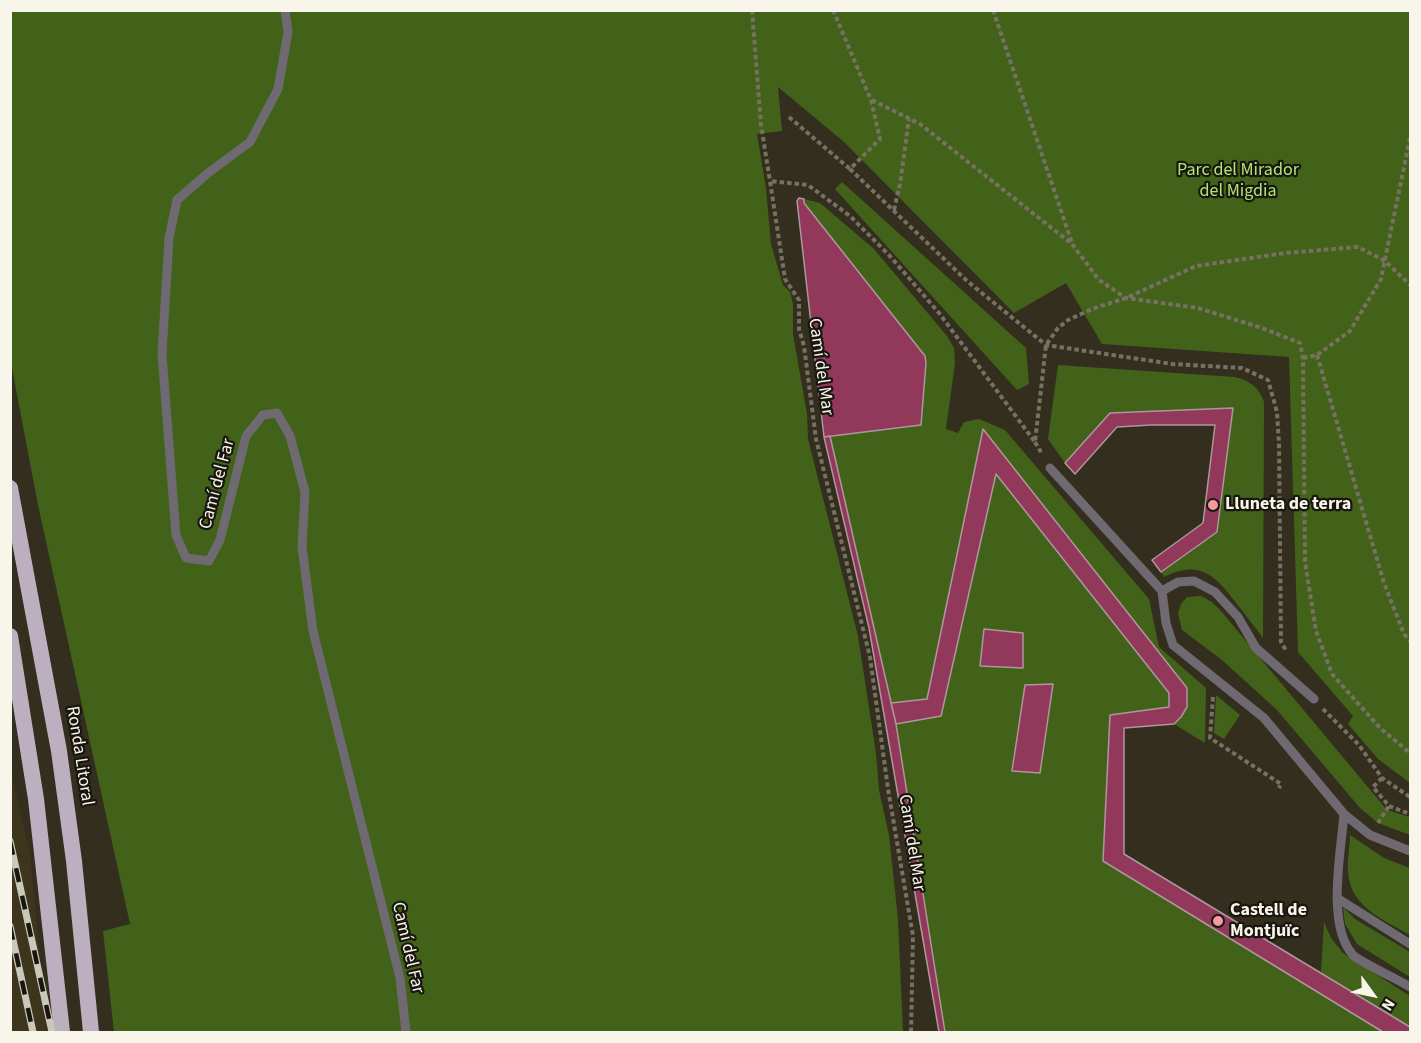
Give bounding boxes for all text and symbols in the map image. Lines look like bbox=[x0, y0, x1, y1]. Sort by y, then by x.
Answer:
park label: Parc del Mirador del Migdia bbox=[1177, 160, 1299, 202]
street label: Camí del Mar bbox=[802, 317, 838, 417]
street label: Camí del Far bbox=[196, 436, 240, 532]
place label: Lluneta de terra bbox=[1225, 494, 1351, 516]
marker: Lluneta de terra bbox=[1206, 498, 1220, 512]
street label: Ronda Litoral bbox=[60, 705, 98, 807]
street label: Camí del Mar bbox=[893, 793, 929, 893]
street label: Camí del Far bbox=[386, 900, 428, 996]
place label: Castell de Montjuïc bbox=[1230, 900, 1307, 942]
marker: Castell de Montjuïc bbox=[1211, 914, 1225, 928]
north arrow bbox=[1343, 965, 1403, 1025]
text: N bbox=[1376, 994, 1400, 1015]

